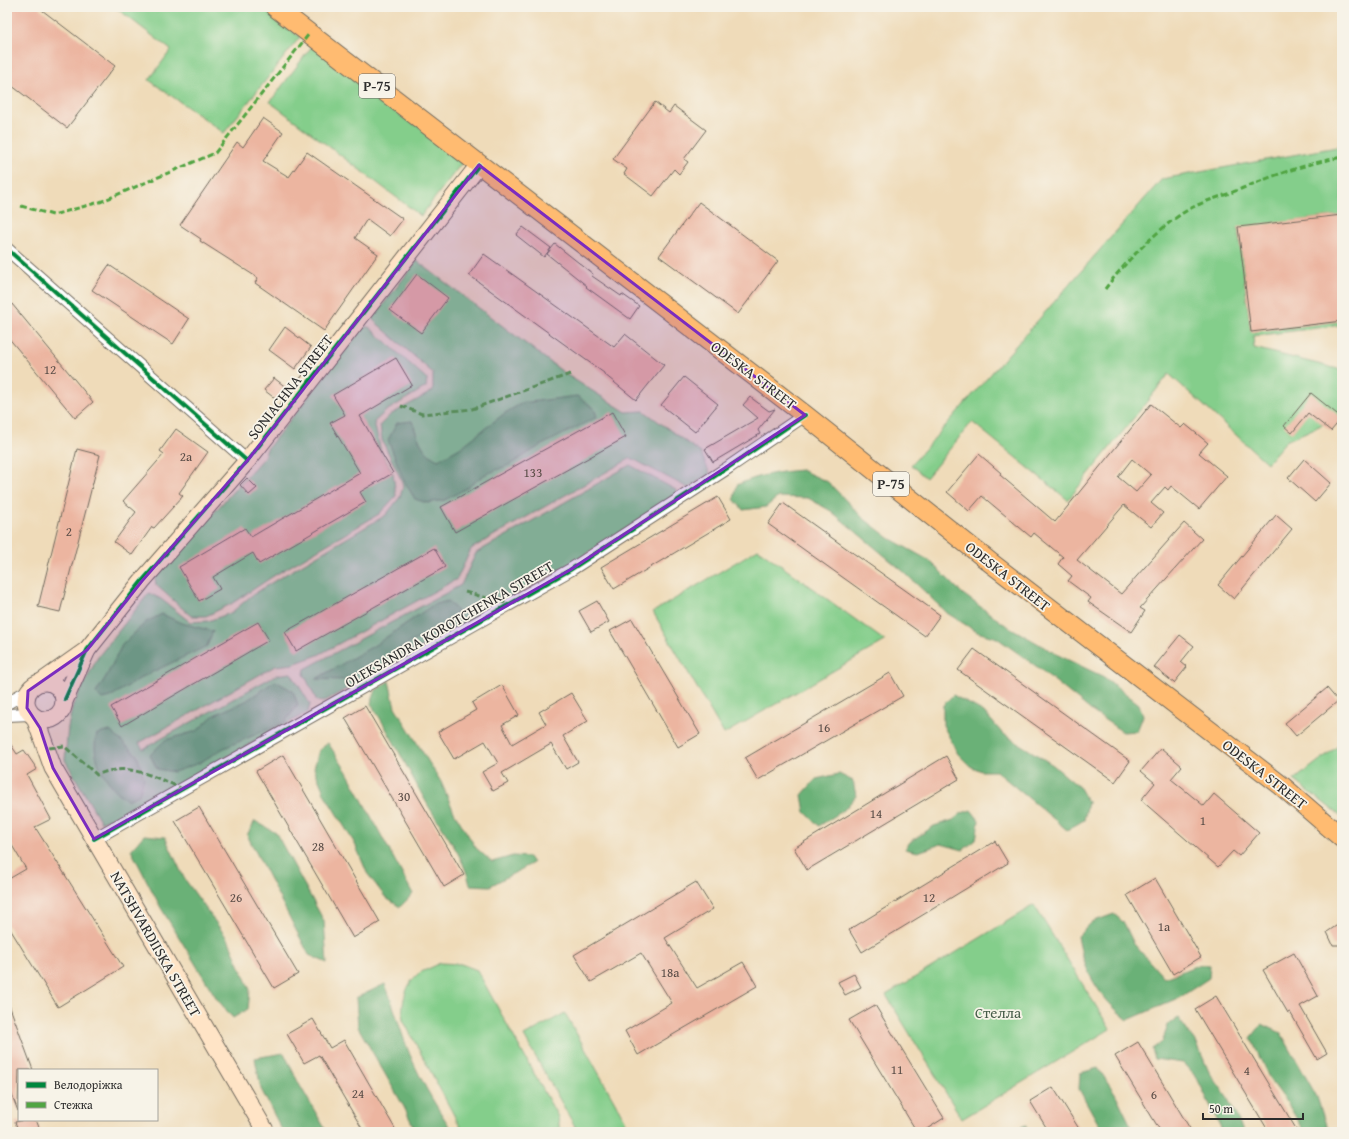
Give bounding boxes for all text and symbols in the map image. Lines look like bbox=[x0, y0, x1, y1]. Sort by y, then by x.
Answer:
road number: Р-75 bbox=[359, 74, 395, 98]
street label: SONIACHNA STREET bbox=[242, 330, 338, 444]
street label: ODESKA STREET bbox=[707, 336, 802, 415]
house number: 12 bbox=[44, 360, 56, 379]
house number: 2а bbox=[180, 447, 193, 466]
house number: 133 bbox=[524, 463, 542, 482]
road number: Р-75 bbox=[873, 472, 909, 496]
house number: 2 bbox=[66, 522, 72, 541]
street label: ODESKA STREET bbox=[961, 536, 1055, 616]
street label: OLEKSANDRA KOROTCHENKA STREET bbox=[341, 555, 558, 693]
house number: 16 bbox=[818, 718, 830, 737]
street label: ODESKA STREET bbox=[1218, 734, 1312, 814]
house number: 30 bbox=[398, 787, 410, 806]
house number: 14 bbox=[870, 804, 882, 823]
house number: 1 bbox=[1200, 811, 1206, 830]
house number: 28 bbox=[312, 837, 324, 856]
street label: NATSHVARDIISKA STREET bbox=[106, 867, 207, 1021]
house number: 26 bbox=[230, 888, 242, 907]
house number: 12 bbox=[923, 888, 935, 907]
house number: 1а bbox=[1158, 917, 1171, 936]
house number: 18а bbox=[661, 963, 680, 982]
park label: Стелла bbox=[975, 1002, 1022, 1023]
house number: 11 bbox=[891, 1060, 903, 1079]
house number: 4 bbox=[1244, 1061, 1250, 1080]
legend bbox=[18, 1069, 158, 1121]
text: Велодоріжка bbox=[54, 1076, 123, 1093]
house number: 24 bbox=[352, 1084, 364, 1103]
house number: 6 bbox=[1151, 1085, 1157, 1104]
scale bar bbox=[1203, 1095, 1303, 1121]
text: Стежка bbox=[54, 1096, 93, 1113]
text: 50 m bbox=[1209, 1100, 1233, 1117]

